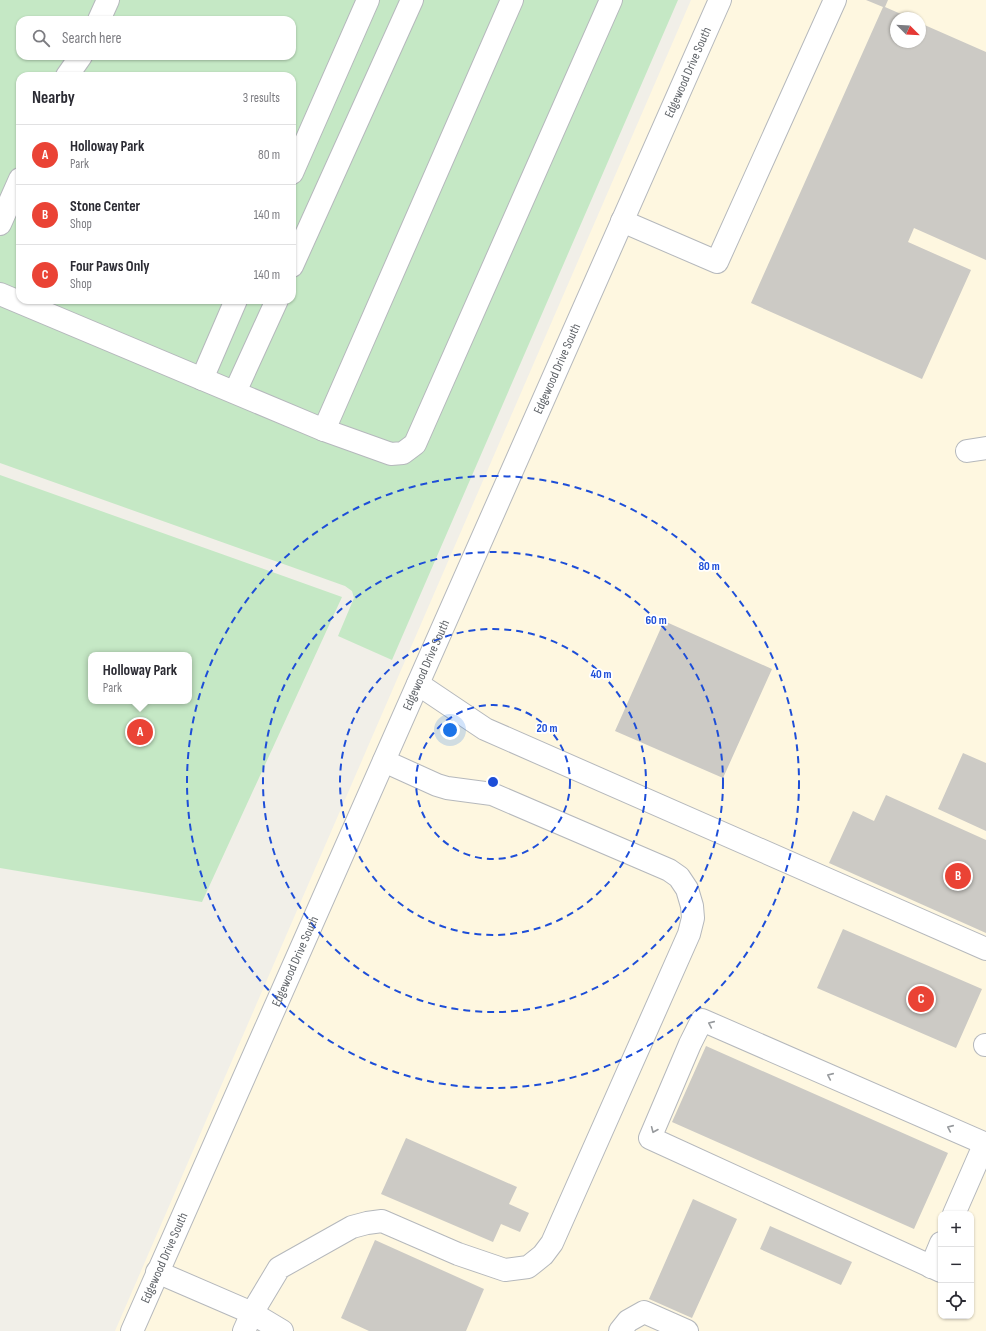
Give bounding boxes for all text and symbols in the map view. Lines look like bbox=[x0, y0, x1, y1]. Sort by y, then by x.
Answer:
north arrow bbox=[890, 12, 926, 48]
search box bbox=[16, 16, 296, 60]
street label: Edgewood Drive South bbox=[661, 25, 715, 120]
icon: search bbox=[30, 27, 52, 49]
text: Search here bbox=[62, 29, 122, 48]
text: Nearby bbox=[32, 88, 75, 108]
text: 3 results bbox=[243, 90, 280, 106]
text: Holloway Park bbox=[70, 137, 144, 156]
text: A bbox=[42, 147, 48, 163]
text: 80 m bbox=[258, 147, 280, 163]
text: Park bbox=[70, 156, 89, 172]
text: Stone Center bbox=[70, 197, 140, 216]
text: B bbox=[42, 207, 48, 223]
text: 140 m bbox=[254, 207, 280, 223]
text: Shop bbox=[70, 216, 92, 232]
text: Four Paws Only bbox=[70, 257, 150, 276]
text: C bbox=[42, 267, 48, 283]
text: 140 m bbox=[254, 267, 280, 283]
text: Shop bbox=[70, 276, 92, 292]
street label: Edgewood Drive South bbox=[530, 321, 584, 416]
text: 80 m bbox=[698, 559, 720, 574]
text: 60 m bbox=[645, 613, 667, 628]
street label: Edgewood Drive South bbox=[399, 617, 453, 713]
popup bbox=[88, 652, 192, 704]
text: Holloway Park bbox=[103, 661, 177, 680]
text: 40 m bbox=[590, 667, 612, 682]
text: Park bbox=[103, 680, 122, 696]
pin: A bbox=[127, 717, 153, 747]
your location bbox=[440, 720, 460, 740]
text: 20 m bbox=[537, 721, 557, 736]
centre of rings bbox=[486, 775, 500, 789]
pin: B bbox=[945, 861, 971, 891]
street label: Edgewood Drive South bbox=[268, 914, 322, 1009]
pin: C bbox=[908, 984, 934, 1014]
one-way arrow bbox=[708, 1021, 716, 1029]
one-way arrow bbox=[827, 1073, 835, 1081]
one-way arrow bbox=[946, 1125, 954, 1133]
one-way arrow bbox=[650, 1127, 658, 1134]
street label: Edgewood Drive South bbox=[137, 1210, 191, 1306]
map controls bbox=[938, 1211, 974, 1319]
button: + bbox=[938, 1211, 974, 1247]
button: − bbox=[938, 1247, 974, 1283]
button: locate bbox=[938, 1283, 974, 1319]

